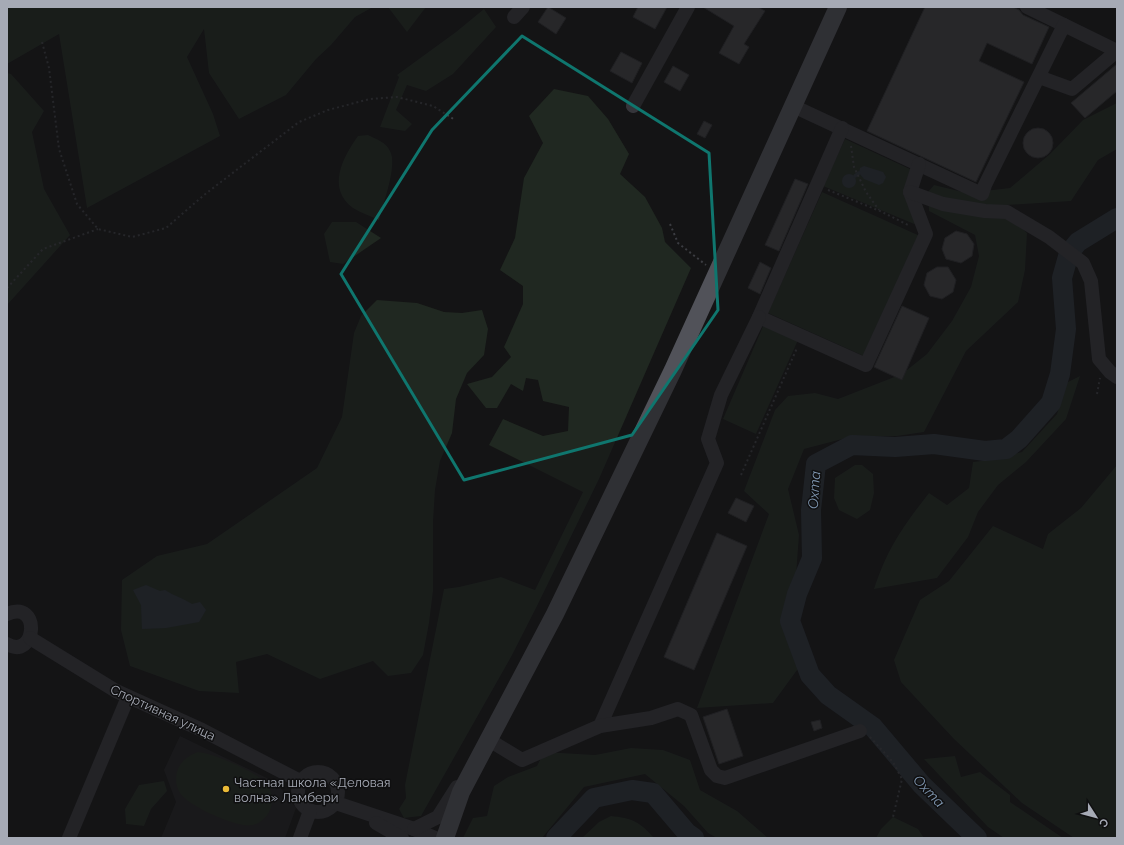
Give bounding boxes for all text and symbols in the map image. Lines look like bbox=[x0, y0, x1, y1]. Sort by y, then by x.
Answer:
water label: Охта bbox=[805, 470, 823, 510]
street label: Спортивная улица bbox=[108, 682, 218, 743]
water label: Охта bbox=[910, 772, 948, 810]
place label: Частная школа «Деловая волна» Ламбери bbox=[234, 775, 391, 805]
marker: Частная школа «Деловая волна» Ламбери bbox=[221, 784, 231, 794]
north arrow bbox=[1076, 797, 1116, 837]
text: С bbox=[1096, 816, 1111, 830]

